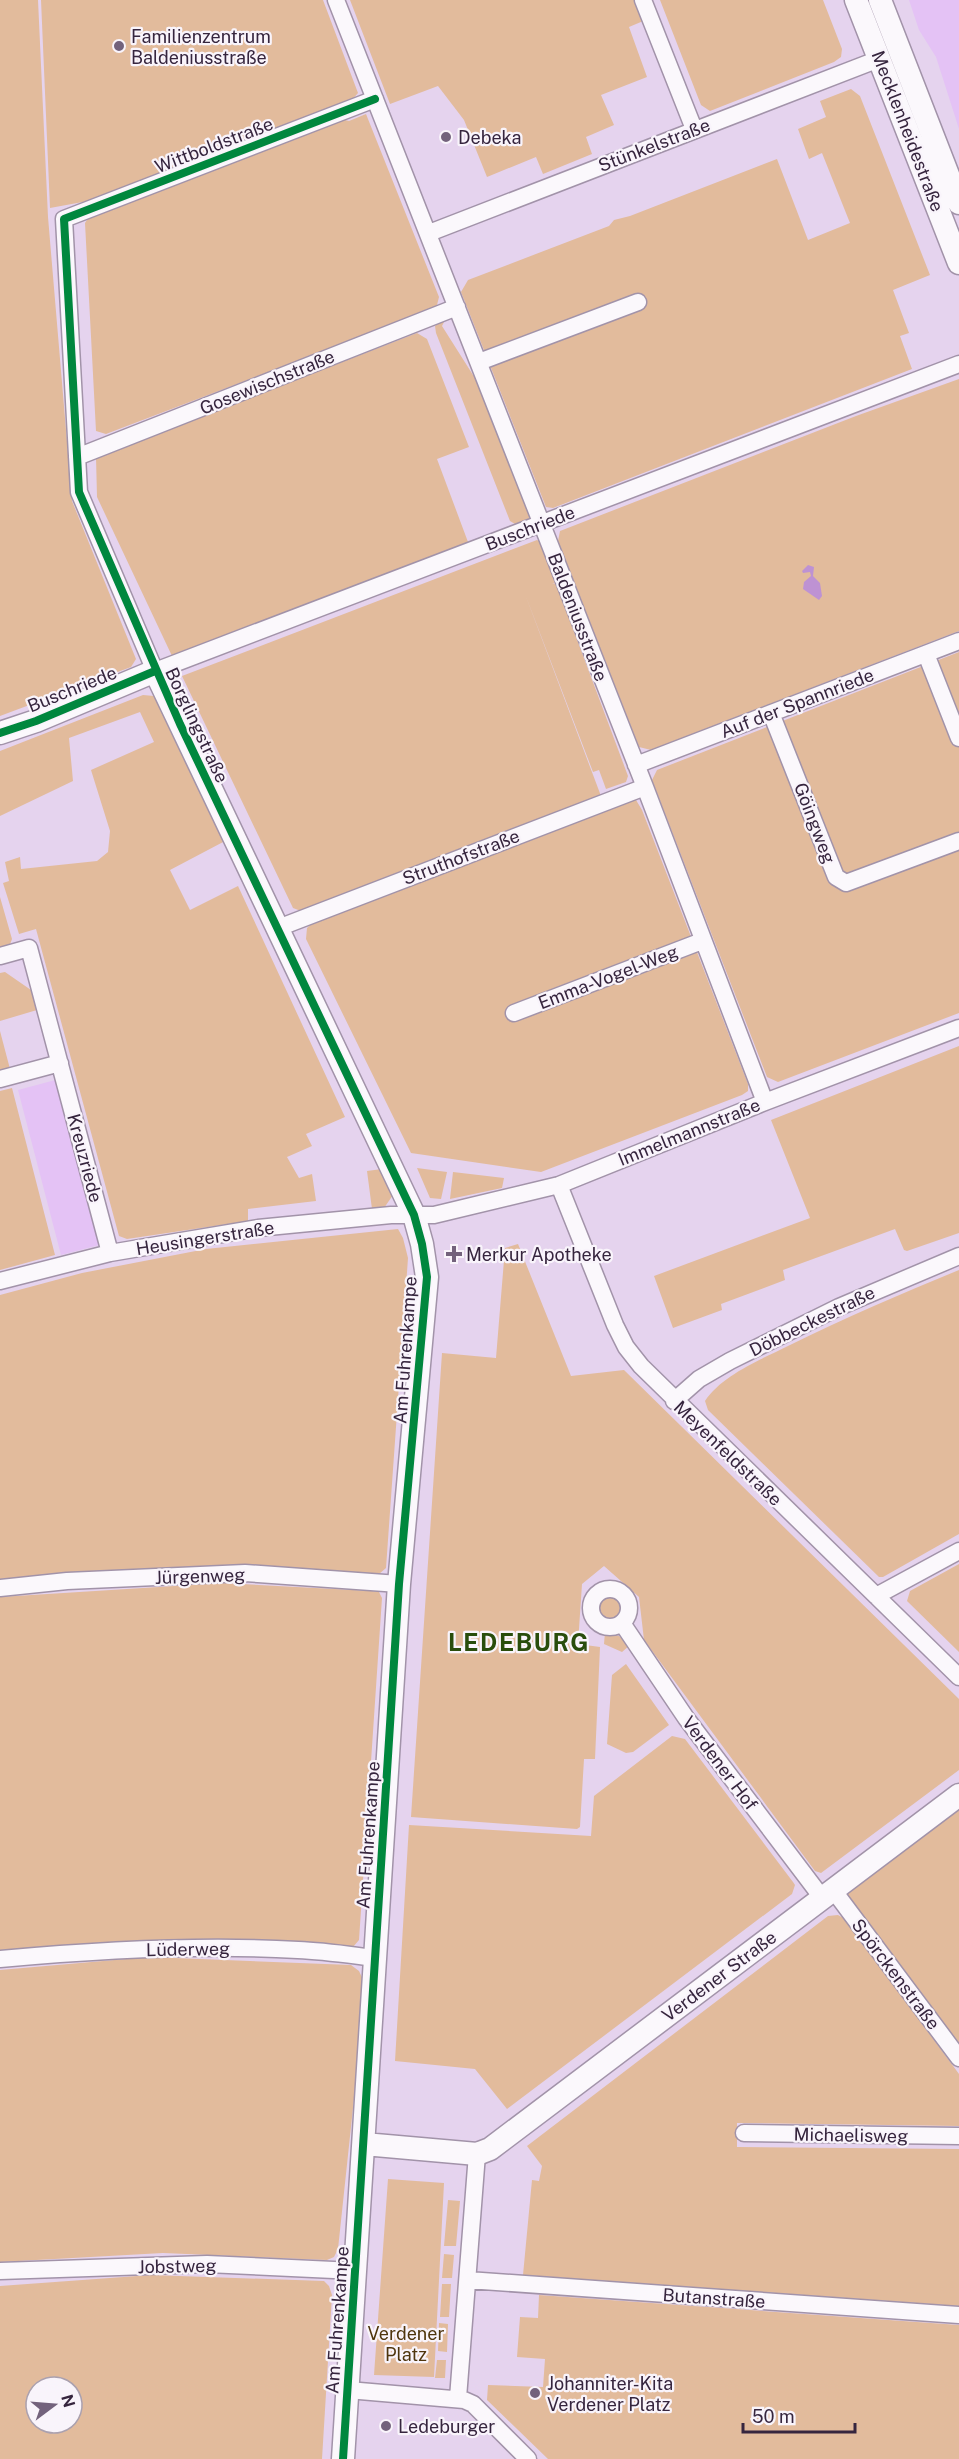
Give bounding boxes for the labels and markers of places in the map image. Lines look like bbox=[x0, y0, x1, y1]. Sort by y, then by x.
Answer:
place label: Familienzentrum Baldeniusstraße bbox=[131, 26, 271, 68]
marker: Familienzentrum Baldeniusstraße bbox=[112, 39, 126, 53]
place label: Debeka bbox=[458, 127, 521, 148]
marker: Debeka bbox=[439, 130, 453, 144]
place label: Merkur Apotheke bbox=[466, 1244, 612, 1265]
marker: Merkur Apotheke bbox=[447, 1247, 461, 1261]
place label: Johanniter-Kita Verdener Platz bbox=[547, 2373, 673, 2415]
marker: Johanniter-Kita Verdener Platz bbox=[528, 2386, 542, 2400]
place label: Ledeburger bbox=[398, 2416, 495, 2437]
marker: Ledeburger bbox=[379, 2419, 393, 2433]

